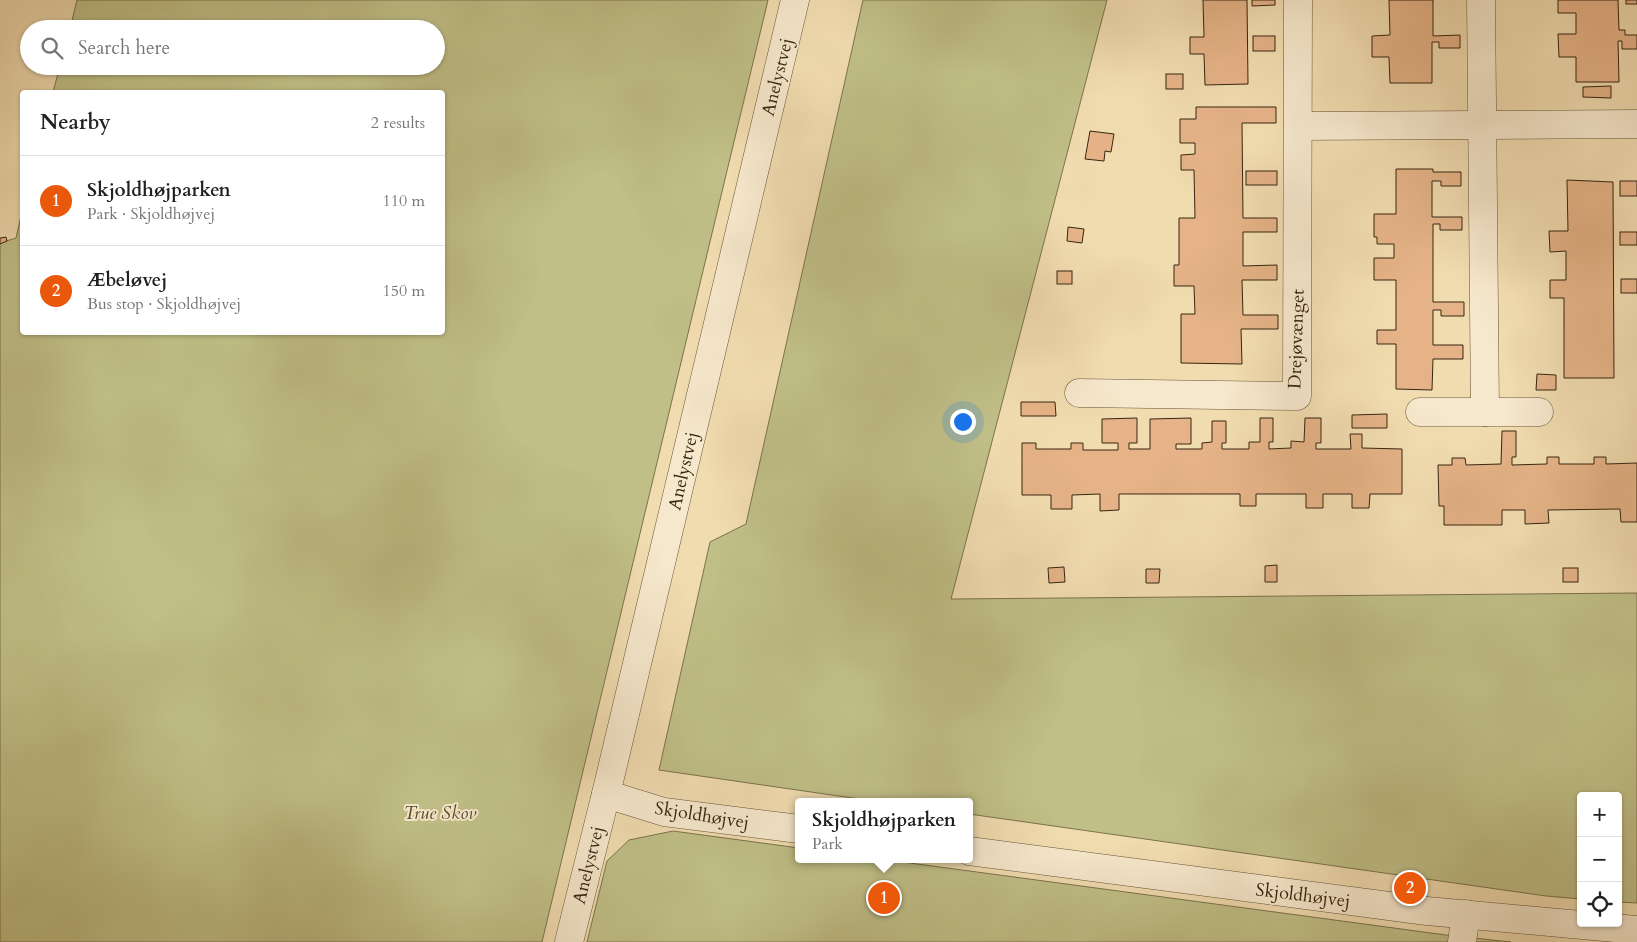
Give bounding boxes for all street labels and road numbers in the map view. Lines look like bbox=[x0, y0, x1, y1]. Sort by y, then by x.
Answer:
street label: Anelystvej bbox=[756, 36, 799, 119]
street label: Drejøvænget bbox=[1282, 288, 1311, 389]
street label: Anelystvej bbox=[662, 430, 705, 513]
street label: Skjoldhøjvej bbox=[653, 796, 751, 835]
street label: Anelystvej bbox=[567, 824, 610, 907]
street label: Skjoldhøjvej bbox=[1254, 877, 1352, 914]

